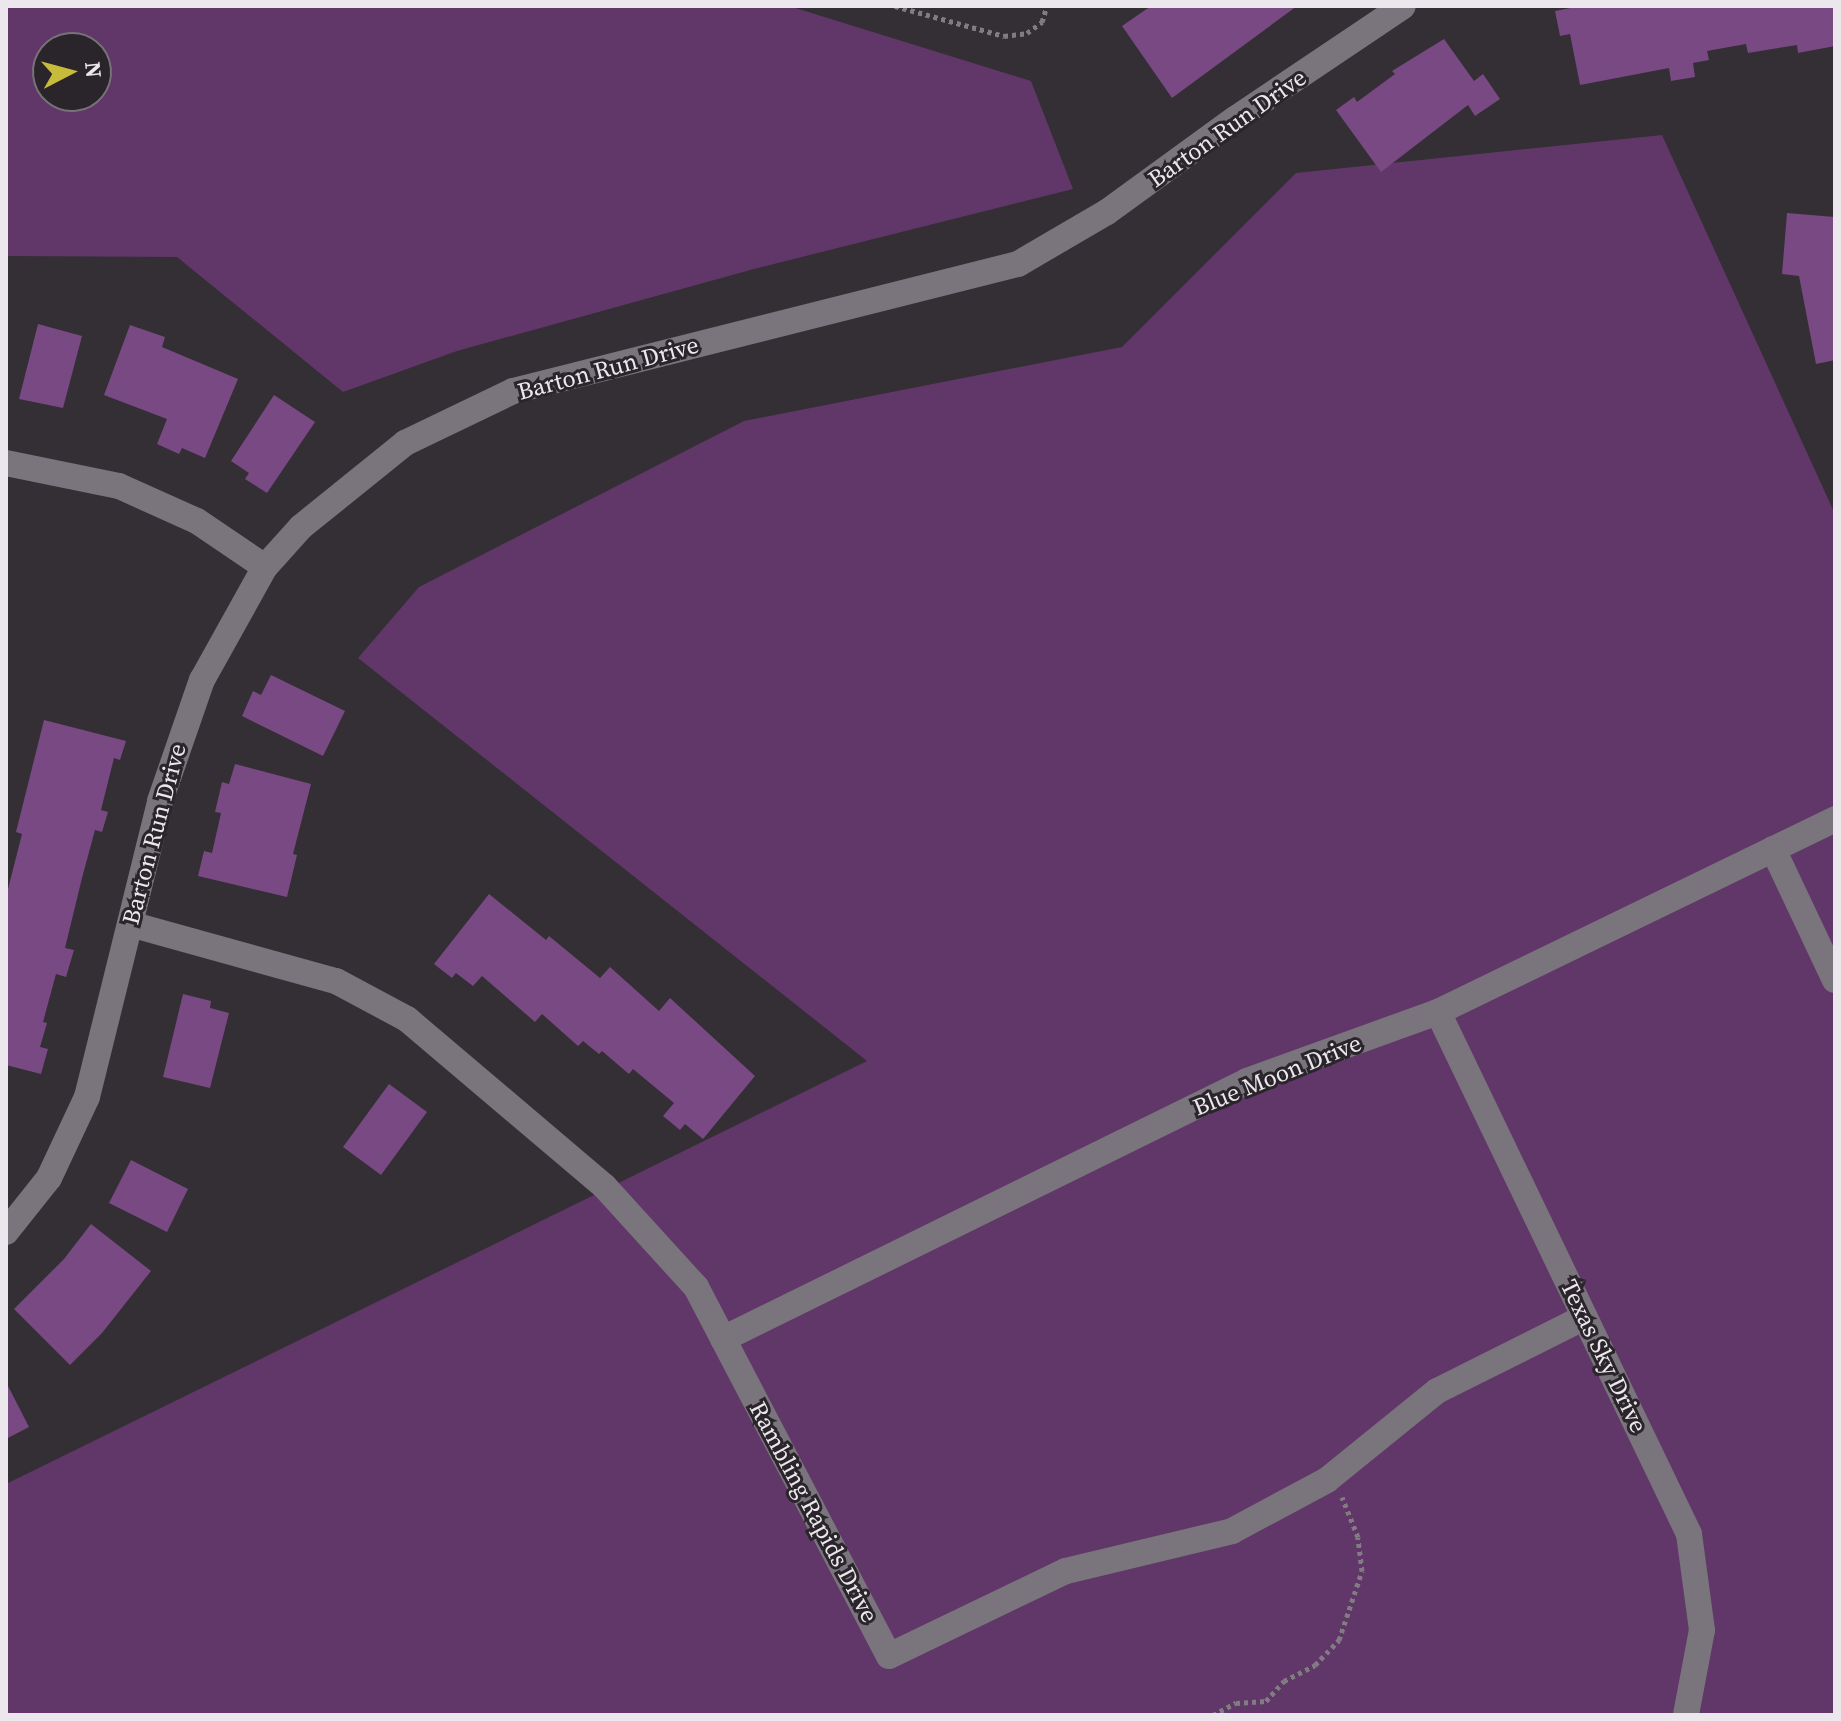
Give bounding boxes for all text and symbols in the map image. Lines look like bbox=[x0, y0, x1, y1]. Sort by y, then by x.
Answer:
north arrow bbox=[32, 32, 112, 112]
text: N bbox=[78, 60, 110, 79]
street label: Barton Run Drive bbox=[1142, 63, 1312, 193]
street label: Barton Run Drive bbox=[514, 330, 702, 406]
street label: Barton Run Drive bbox=[116, 740, 192, 928]
street label: Blue Moon Drive bbox=[1189, 1028, 1365, 1122]
street label: Texas Sky Drive bbox=[1555, 1275, 1653, 1437]
street label: Rambling Rapids Drive bbox=[744, 1397, 884, 1627]

